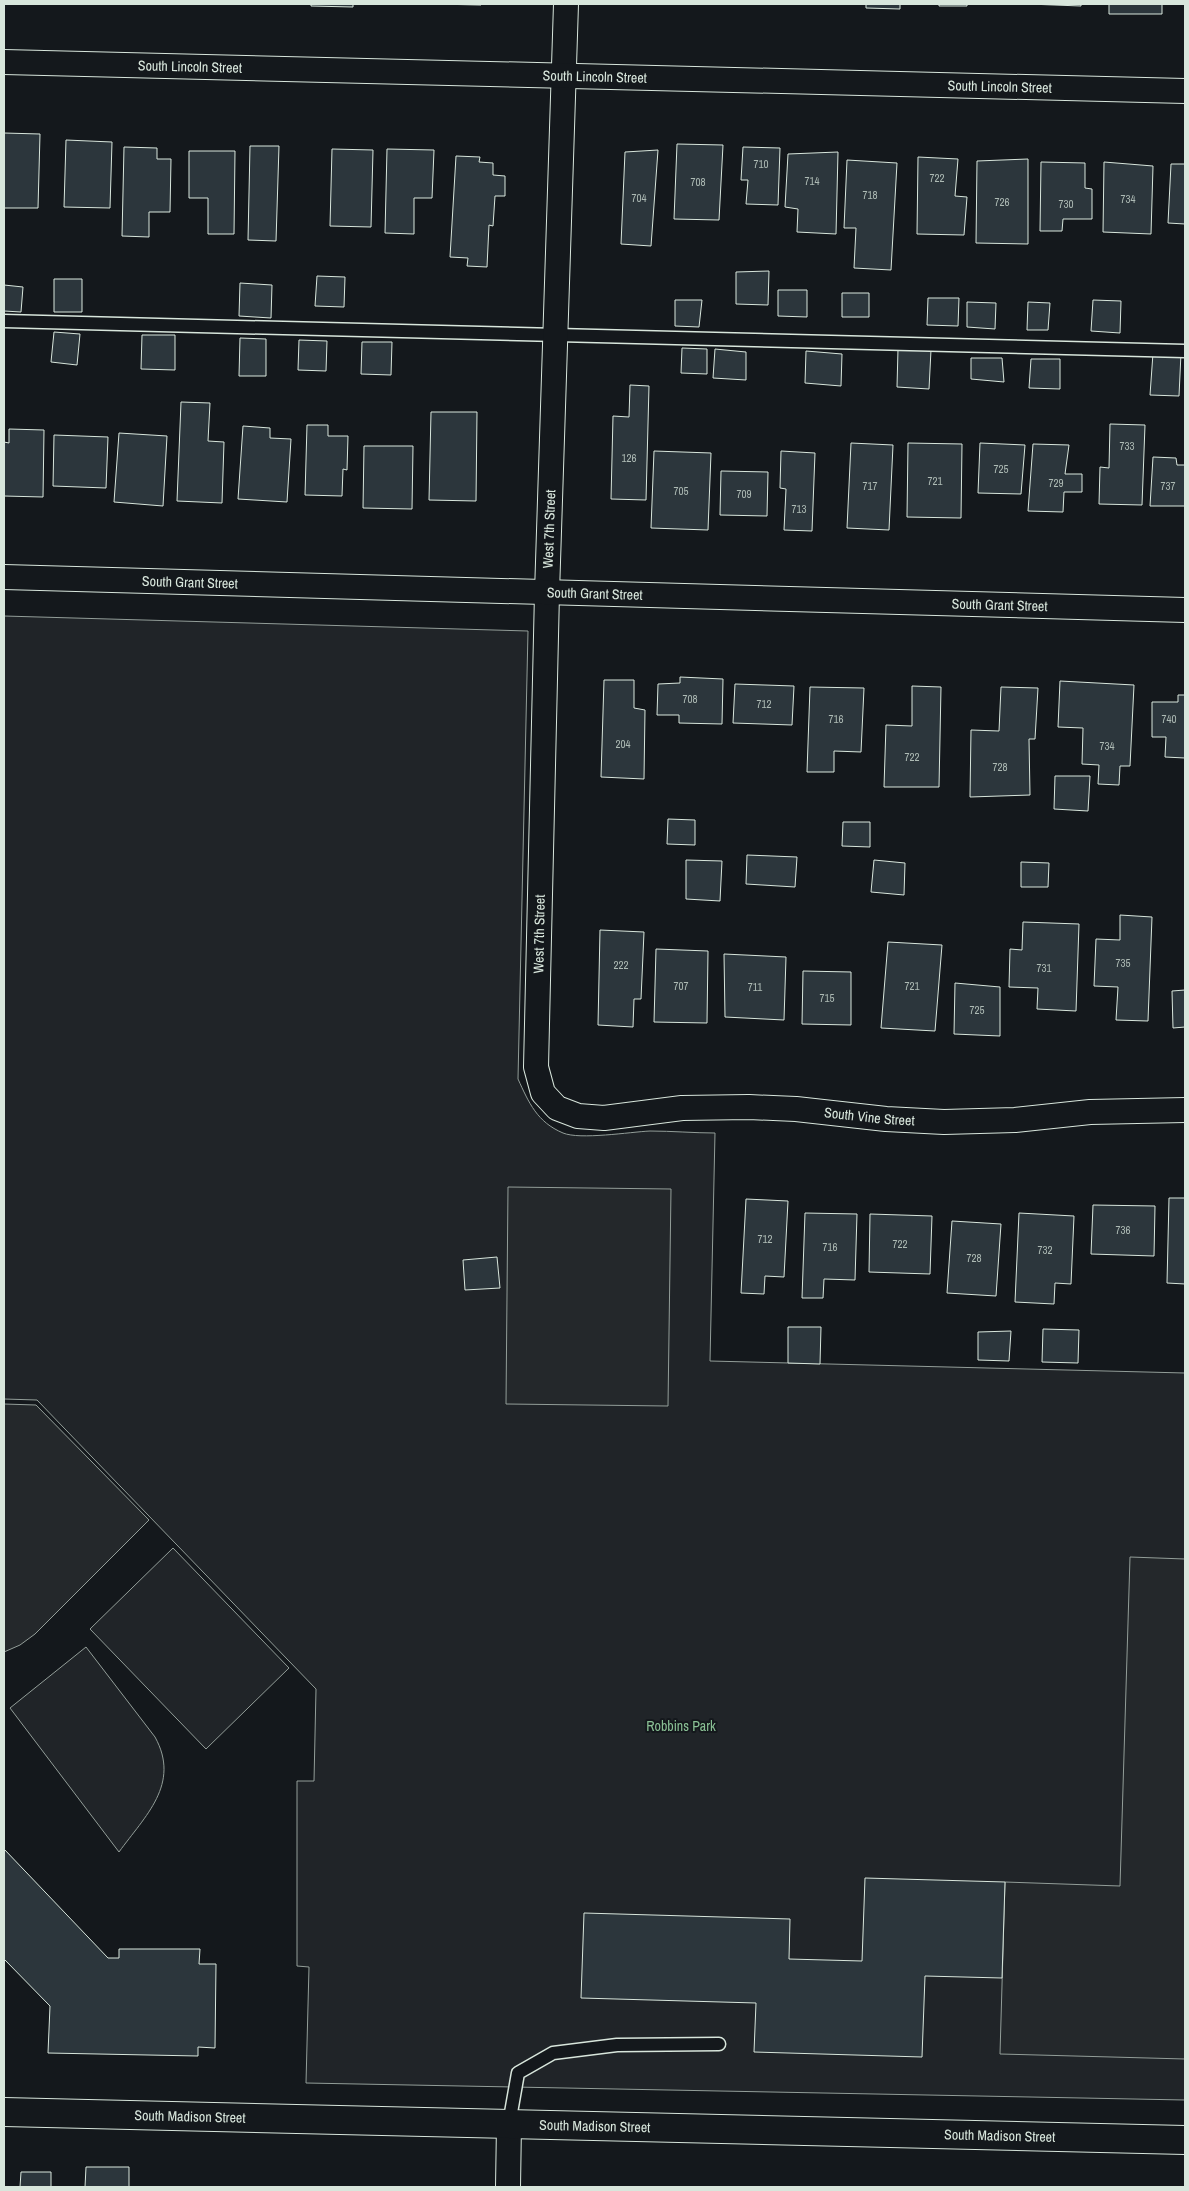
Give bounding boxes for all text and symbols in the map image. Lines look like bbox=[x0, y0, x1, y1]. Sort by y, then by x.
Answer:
street label: South Lincoln Street bbox=[138, 56, 242, 77]
street label: South Lincoln Street bbox=[543, 66, 647, 87]
street label: South Lincoln Street bbox=[947, 76, 1052, 97]
house number: 710 bbox=[753, 157, 769, 171]
house number: 722 bbox=[929, 171, 945, 185]
house number: 714 bbox=[804, 174, 820, 188]
house number: 708 bbox=[690, 175, 706, 189]
house number: 718 bbox=[862, 188, 878, 202]
house number: 704 bbox=[631, 191, 647, 205]
house number: 734 bbox=[1120, 192, 1136, 206]
house number: 726 bbox=[994, 195, 1010, 209]
house number: 730 bbox=[1058, 197, 1074, 211]
house number: 733 bbox=[1119, 439, 1135, 453]
house number: 126 bbox=[621, 451, 637, 465]
house number: 725 bbox=[993, 462, 1009, 476]
house number: 721 bbox=[927, 474, 943, 488]
house number: 729 bbox=[1048, 476, 1064, 490]
house number: 717 bbox=[862, 479, 878, 493]
house number: 737 bbox=[1160, 479, 1176, 493]
house number: 705 bbox=[673, 484, 689, 498]
house number: 709 bbox=[736, 487, 752, 501]
street label: West 7th Street bbox=[539, 489, 559, 569]
house number: 713 bbox=[791, 502, 807, 516]
street label: South Grant Street bbox=[142, 572, 238, 593]
street label: South Grant Street bbox=[547, 583, 643, 604]
street label: South Grant Street bbox=[951, 594, 1048, 615]
house number: 708 bbox=[682, 692, 698, 706]
house number: 712 bbox=[756, 697, 772, 711]
house number: 716 bbox=[828, 712, 844, 726]
house number: 740 bbox=[1161, 712, 1177, 726]
house number: 204 bbox=[615, 737, 631, 751]
house number: 734 bbox=[1099, 739, 1115, 753]
house number: 722 bbox=[904, 750, 920, 764]
house number: 728 bbox=[992, 760, 1008, 774]
street label: West 7th Street bbox=[529, 894, 549, 974]
house number: 735 bbox=[1115, 956, 1131, 970]
house number: 222 bbox=[613, 958, 629, 972]
house number: 731 bbox=[1036, 961, 1052, 975]
house number: 707 bbox=[673, 979, 689, 993]
house number: 721 bbox=[904, 979, 920, 993]
house number: 711 bbox=[748, 980, 762, 994]
house number: 715 bbox=[819, 991, 835, 1005]
house number: 725 bbox=[969, 1003, 985, 1017]
street label: South Vine Street bbox=[823, 1103, 915, 1129]
house number: 736 bbox=[1115, 1223, 1131, 1237]
house number: 712 bbox=[757, 1232, 773, 1246]
house number: 722 bbox=[892, 1237, 908, 1251]
house number: 716 bbox=[822, 1240, 838, 1254]
house number: 732 bbox=[1037, 1243, 1053, 1257]
house number: 728 bbox=[966, 1251, 982, 1265]
park label: Robbins Park bbox=[646, 1717, 716, 1735]
street label: South Madison Street bbox=[134, 2106, 246, 2127]
street label: South Madison Street bbox=[539, 2116, 651, 2136]
street label: South Madison Street bbox=[944, 2125, 1056, 2146]

